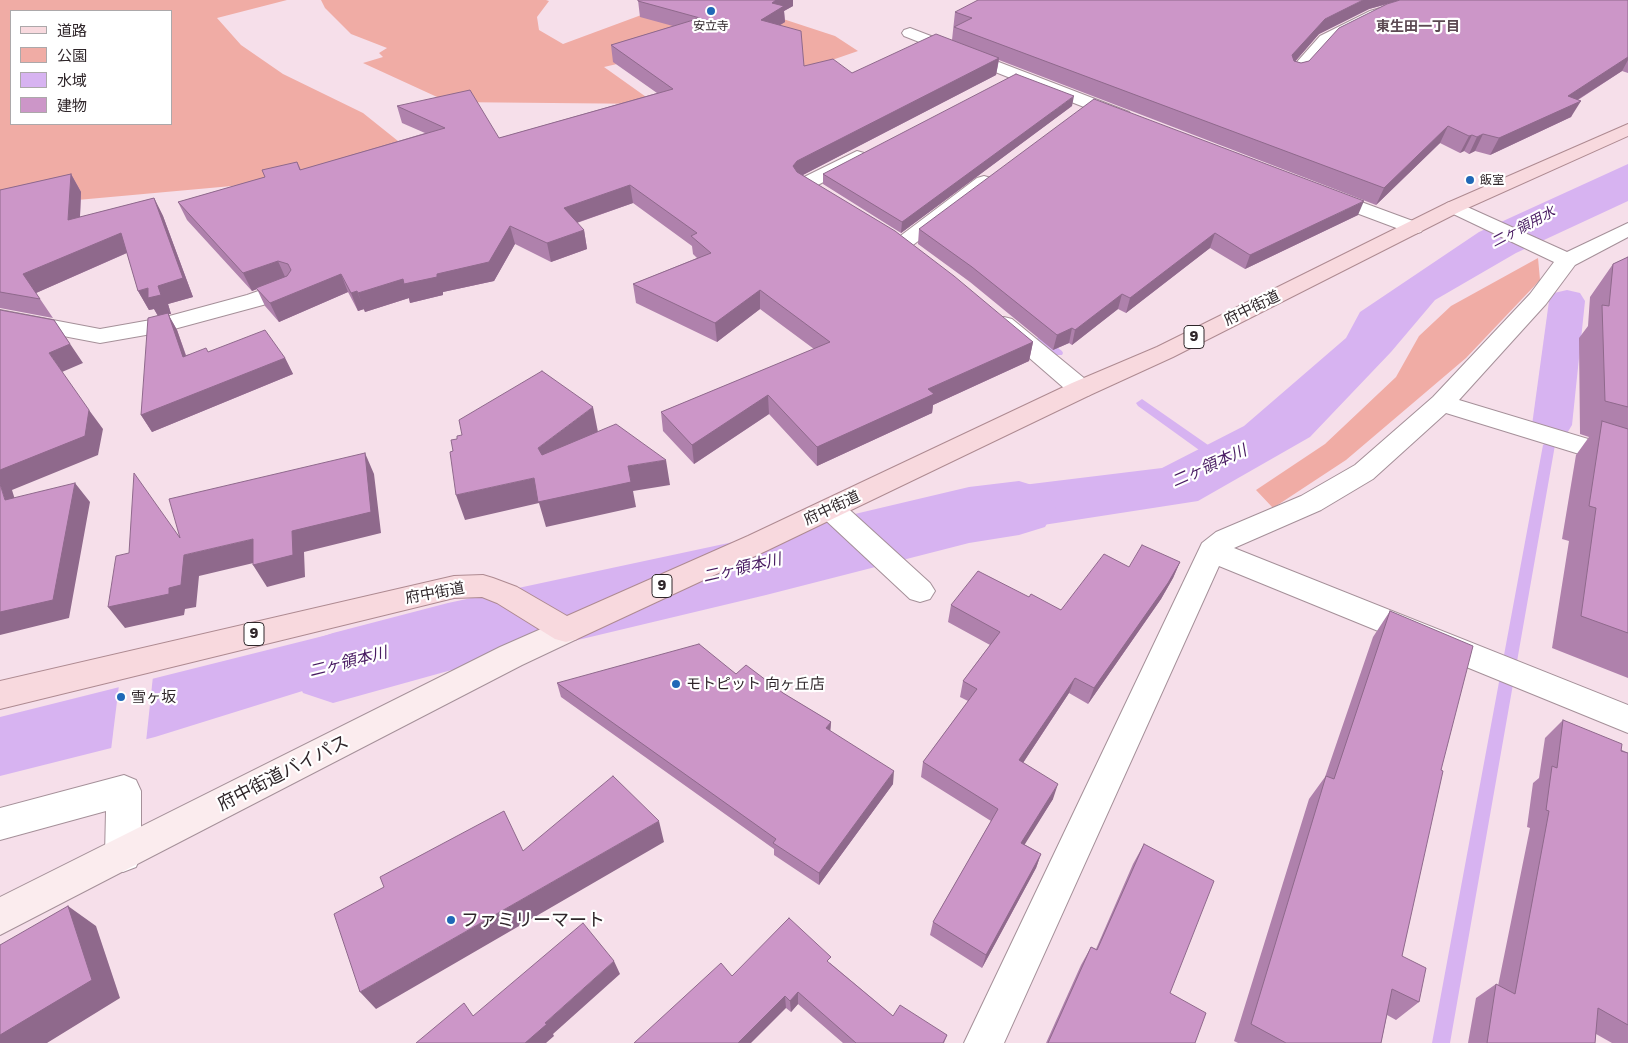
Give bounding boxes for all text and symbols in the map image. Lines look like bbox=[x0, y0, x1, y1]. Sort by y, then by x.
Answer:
marker: 安立寺 bbox=[705, 5, 717, 17]
legend bbox=[10, 10, 172, 125]
place label: 安立寺 bbox=[693, 19, 729, 33]
district label: 東生田一丁目 bbox=[1376, 19, 1460, 35]
text: 道路 bbox=[57, 21, 87, 39]
text: 公園 bbox=[57, 46, 87, 64]
text: 水域 bbox=[57, 71, 87, 89]
text: 建物 bbox=[57, 96, 87, 114]
place label: 飯室 bbox=[1480, 173, 1504, 187]
marker: 飯室 bbox=[1464, 174, 1476, 186]
water label: 二ヶ領用水 bbox=[1488, 203, 1558, 251]
street label: 府中街道 bbox=[1221, 287, 1283, 329]
road number: 9 bbox=[1184, 326, 1204, 348]
water label: 二ヶ領本川 bbox=[1169, 441, 1249, 491]
street label: 府中街道 bbox=[801, 487, 863, 529]
water label: 二ヶ領本川 bbox=[701, 550, 783, 586]
road number: 9 bbox=[652, 574, 672, 598]
street label: 府中街道 bbox=[404, 579, 466, 607]
road number: 9 bbox=[244, 622, 264, 646]
water label: 二ヶ領本川 bbox=[307, 643, 389, 681]
place label: モトピット 向ヶ丘店 bbox=[686, 675, 825, 693]
marker: モトピット 向ヶ丘店 bbox=[670, 678, 682, 690]
place label: 雪ヶ坂 bbox=[131, 688, 176, 706]
marker: 雪ヶ坂 bbox=[115, 691, 127, 703]
street label: 府中街道バイパス bbox=[214, 731, 352, 815]
place label: ファミリーマート bbox=[461, 909, 605, 931]
marker: ファミリーマート bbox=[445, 914, 457, 926]

